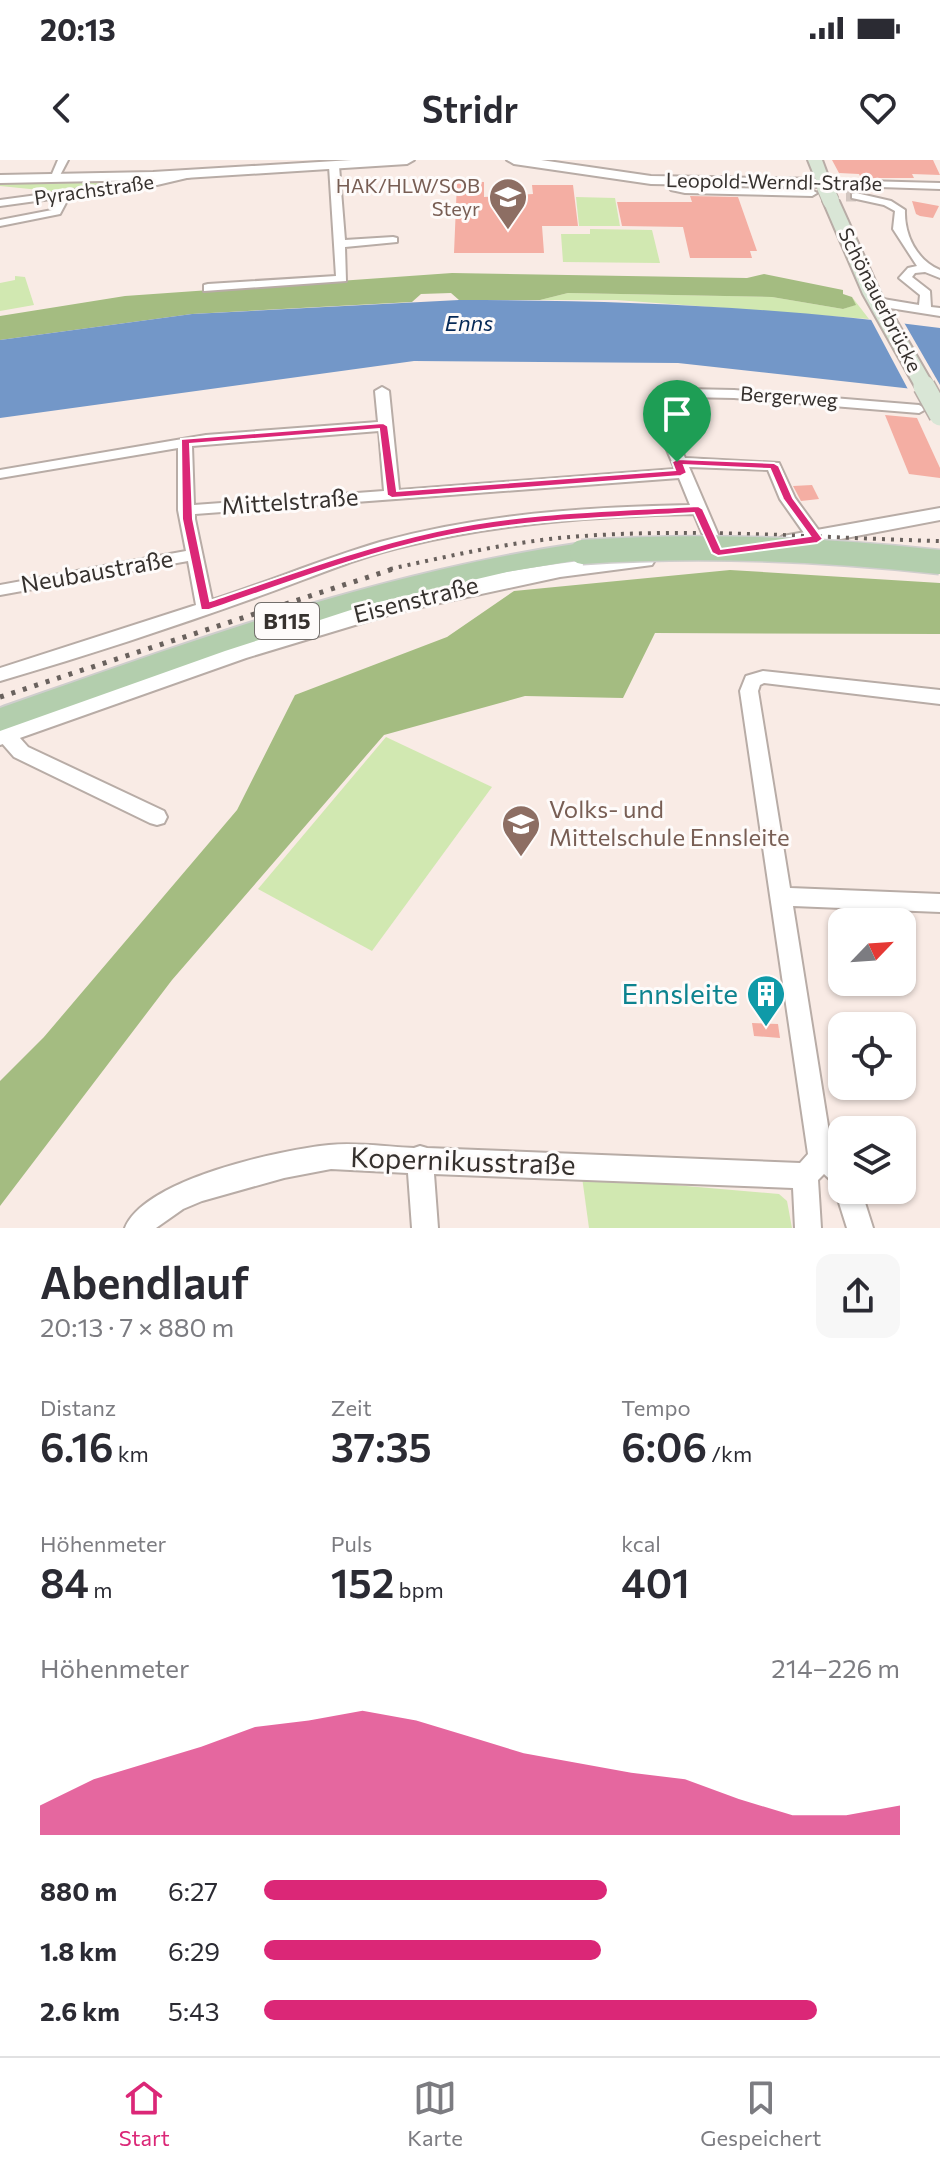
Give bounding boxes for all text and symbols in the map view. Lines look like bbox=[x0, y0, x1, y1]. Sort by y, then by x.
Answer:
text: 20:13 bbox=[40, 10, 116, 47]
icon: back bbox=[40, 86, 84, 130]
text: Stridr bbox=[422, 86, 518, 130]
icon: heart bbox=[856, 86, 900, 130]
street label: Leopold-Werndl-Straße bbox=[666, 167, 882, 195]
street label: Pyrachstraße bbox=[32, 169, 155, 209]
place label: HAK/HLW/SOB Steyr bbox=[336, 173, 480, 220]
school or university icon: HAK/HLW/SOB Steyr bbox=[487, 176, 529, 231]
street label: Schönauerbrücke bbox=[834, 223, 928, 376]
water label: Enns bbox=[445, 309, 493, 336]
pin bbox=[643, 380, 711, 462]
street label: Bergerweg bbox=[740, 381, 839, 411]
icon: arrive bbox=[655, 392, 699, 436]
street label: Mittelstraße bbox=[220, 481, 359, 520]
street label: Neubaustraße bbox=[18, 543, 175, 598]
street label: Eisenstraße bbox=[350, 569, 481, 628]
road number: B115 bbox=[255, 603, 319, 639]
place label: Volks- und Mittelschule Ennsleite bbox=[549, 794, 790, 851]
school or university icon: Volks- und Mittelschule Ennsleite bbox=[500, 803, 542, 858]
north arrow bbox=[828, 908, 916, 996]
map controls bbox=[828, 908, 916, 1204]
building icon: Ennsleite bbox=[745, 973, 787, 1028]
place label: Ennsleite bbox=[621, 976, 738, 1010]
button: locate bbox=[828, 1012, 916, 1100]
button: layers bbox=[828, 1116, 916, 1204]
street label: Kopernikusstraße bbox=[350, 1139, 576, 1181]
text: Abendlauf bbox=[40, 1254, 249, 1308]
button: share bbox=[816, 1254, 900, 1338]
text: 20:13 · 7 × 880 m bbox=[40, 1311, 234, 1342]
text: Distanz bbox=[40, 1394, 116, 1421]
text: Zeit bbox=[331, 1394, 372, 1421]
text: Tempo bbox=[621, 1394, 691, 1421]
text: 6.16 bbox=[40, 1421, 113, 1470]
text: 37:35 bbox=[331, 1421, 432, 1470]
text: 6:06 bbox=[621, 1421, 707, 1470]
text: km bbox=[113, 1440, 149, 1467]
text: /km bbox=[707, 1440, 752, 1467]
text: Höhenmeter bbox=[40, 1530, 166, 1557]
text: Puls bbox=[331, 1530, 372, 1557]
text: kcal bbox=[621, 1530, 661, 1557]
text: 84 bbox=[40, 1557, 89, 1606]
text: 152 bbox=[331, 1557, 394, 1606]
text: 401 bbox=[621, 1557, 690, 1606]
text: m bbox=[89, 1576, 112, 1603]
text: bpm bbox=[394, 1576, 444, 1603]
text: Höhenmeter bbox=[40, 1652, 189, 1683]
text: 214–226 m bbox=[771, 1652, 900, 1683]
text: 880 m bbox=[40, 1875, 117, 1906]
text: 6:27 bbox=[168, 1875, 218, 1906]
text: 1.8 km bbox=[40, 1935, 117, 1966]
text: 6:29 bbox=[168, 1935, 220, 1966]
text: 2.6 km bbox=[40, 1995, 120, 2026]
text: 5:43 bbox=[168, 1995, 220, 2026]
tab: Start bbox=[119, 2076, 170, 2151]
tab: Karte bbox=[407, 2076, 463, 2151]
tab: Gespeichert bbox=[700, 2076, 821, 2151]

